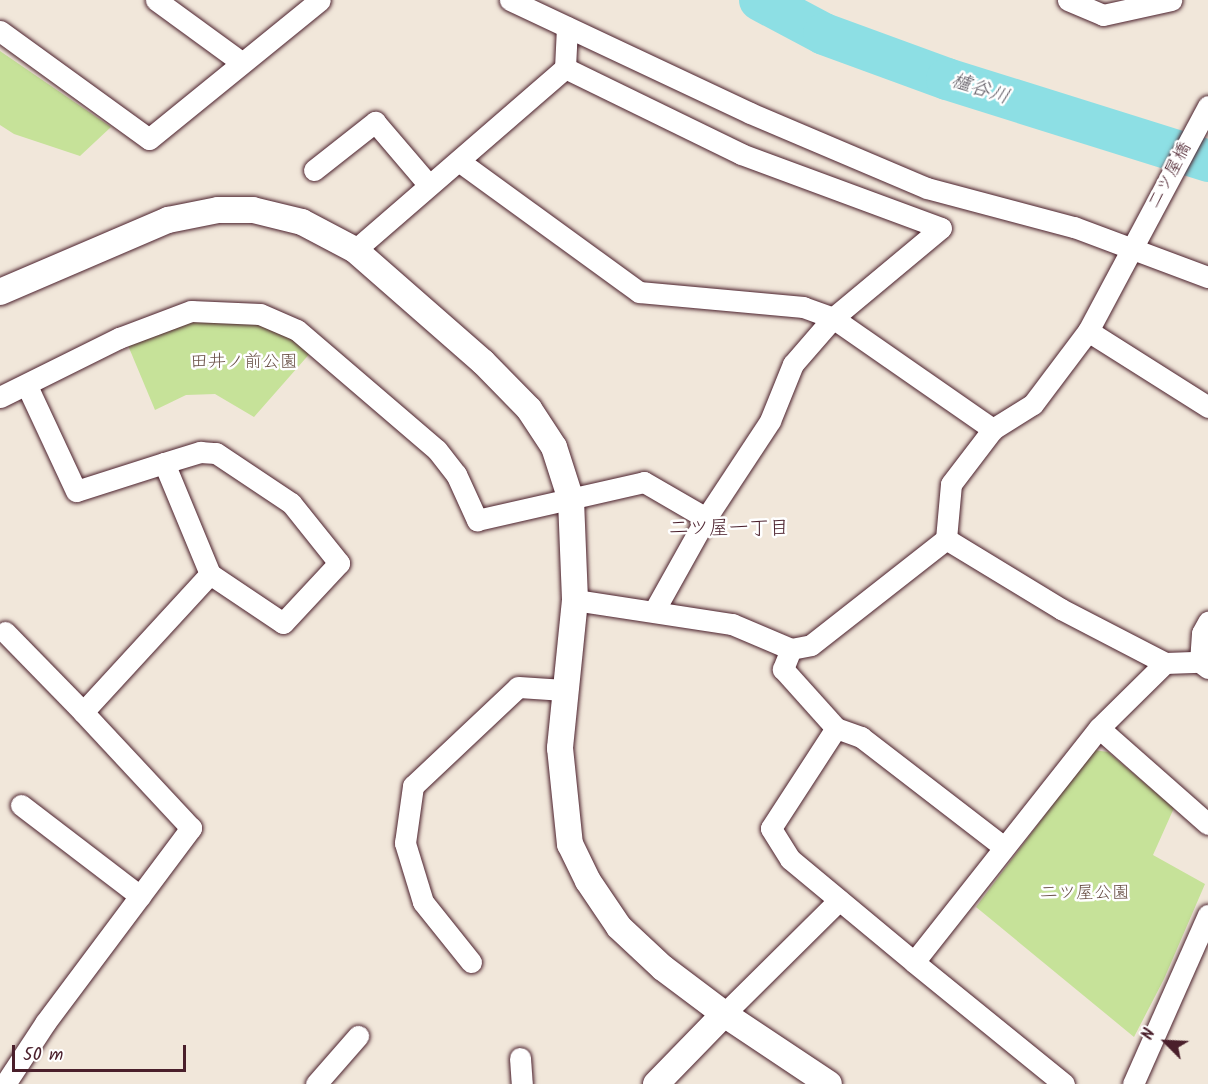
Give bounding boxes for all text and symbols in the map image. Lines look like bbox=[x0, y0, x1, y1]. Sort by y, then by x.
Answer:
water label: 櫨谷川 bbox=[948, 69, 1012, 111]
street label: 二ツ屋橋 bbox=[1145, 139, 1197, 213]
park label: 田井ノ前公園 bbox=[190, 352, 298, 374]
district label: 二ツ屋一丁目 bbox=[669, 517, 789, 541]
park label: 二ツ屋公園 bbox=[1040, 883, 1130, 905]
north arrow bbox=[1136, 1012, 1196, 1072]
text: N bbox=[1136, 1025, 1163, 1044]
scale bar bbox=[15, 1033, 189, 1071]
text: 50 m bbox=[23, 1041, 63, 1070]

